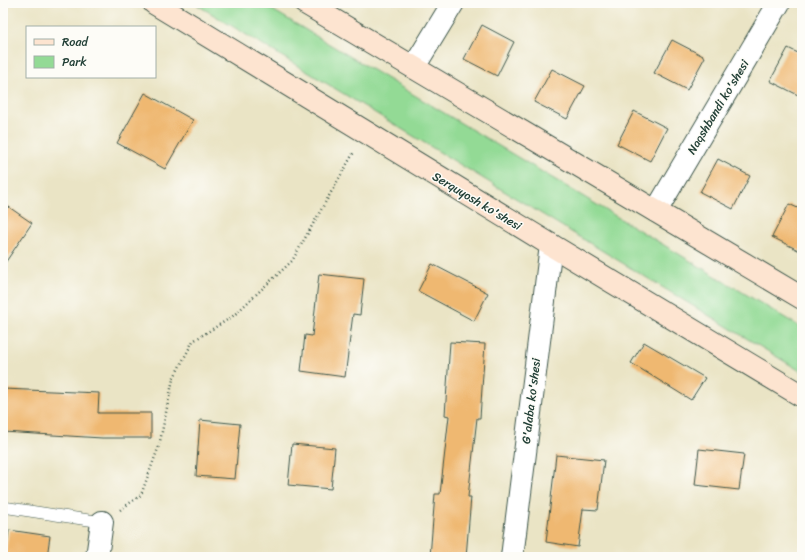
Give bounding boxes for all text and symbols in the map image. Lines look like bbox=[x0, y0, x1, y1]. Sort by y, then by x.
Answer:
legend bbox=[26, 26, 156, 78]
text: Road bbox=[62, 31, 89, 53]
text: Park bbox=[62, 51, 87, 73]
street label: Naqshbandi ko'shesi bbox=[681, 55, 755, 159]
street label: Serquyosh ko'shesi bbox=[428, 166, 527, 237]
street label: G'alaba ko'shesi bbox=[515, 356, 547, 445]

